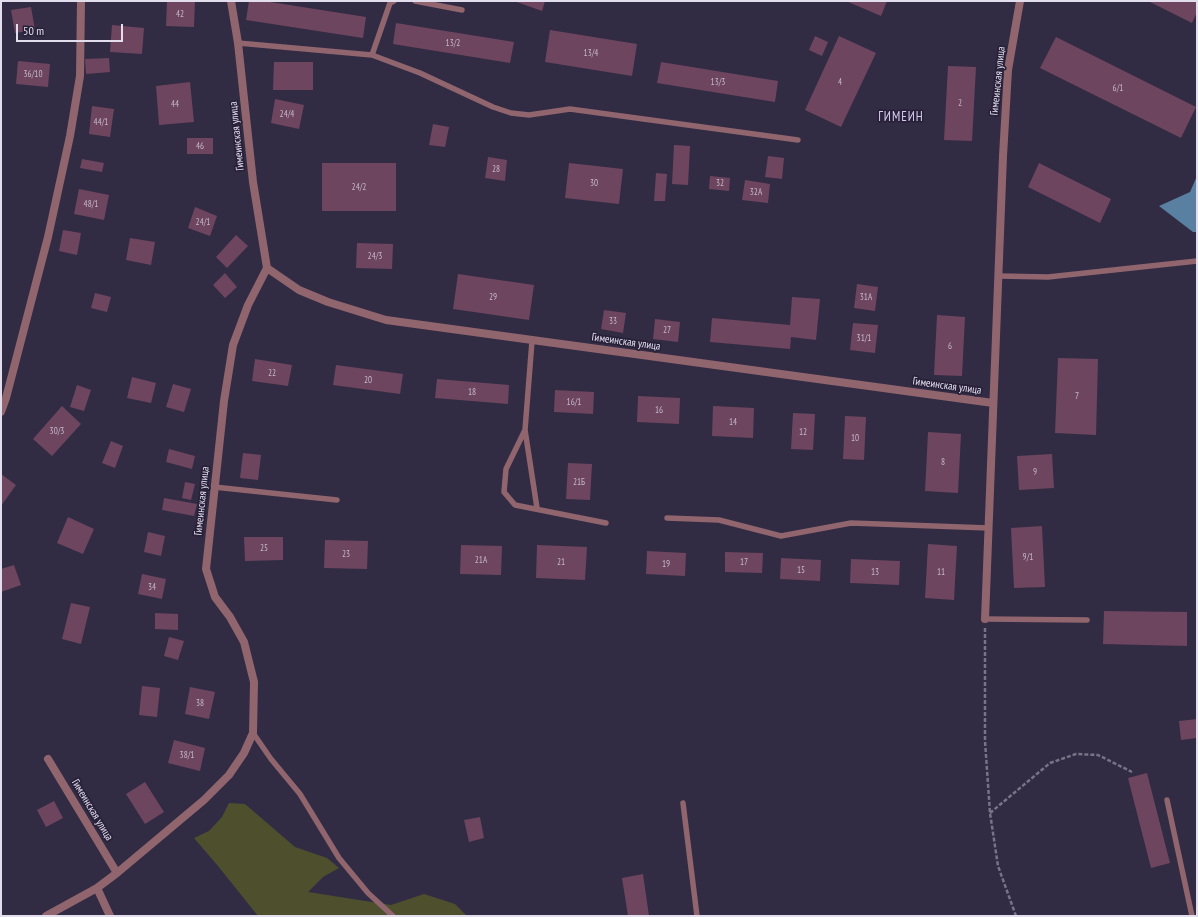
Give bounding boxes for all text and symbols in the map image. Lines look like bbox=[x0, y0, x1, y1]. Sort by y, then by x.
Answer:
house number: 42 bbox=[176, 9, 184, 19]
scale bar bbox=[18, 16, 125, 42]
text: 50 m bbox=[23, 23, 44, 38]
house number: 13/2 bbox=[446, 38, 460, 48]
street label: Гимеинская улица bbox=[988, 46, 1008, 116]
house number: 13/4 bbox=[584, 48, 598, 58]
house number: 36/10 bbox=[24, 69, 42, 79]
house number: 13/3 bbox=[711, 77, 725, 87]
house number: 4 bbox=[838, 77, 842, 87]
house number: 6/1 bbox=[1113, 83, 1123, 93]
house number: 2 bbox=[958, 98, 962, 108]
house number: 44 bbox=[171, 99, 179, 109]
street label: Гимеинская улица bbox=[227, 101, 247, 171]
house number: 24/4 bbox=[280, 109, 294, 119]
district label: ГИМЕИН bbox=[878, 109, 924, 125]
house number: 44/1 bbox=[94, 117, 108, 127]
house number: 46 bbox=[196, 141, 204, 151]
house number: 28 bbox=[492, 164, 500, 174]
house number: 30 bbox=[590, 178, 598, 188]
house number: 32 bbox=[716, 178, 724, 188]
house number: 24/2 bbox=[352, 182, 366, 192]
house number: 32А bbox=[750, 187, 762, 197]
house number: 48/1 bbox=[84, 199, 98, 209]
house number: 24/1 bbox=[196, 217, 210, 227]
house number: 24/3 bbox=[368, 251, 382, 261]
house number: 29 bbox=[489, 292, 497, 302]
house number: 31А bbox=[860, 292, 872, 302]
house number: 33 bbox=[609, 316, 617, 326]
house number: 27 bbox=[663, 325, 671, 335]
street label: Гимеинская улица bbox=[591, 331, 661, 353]
house number: 31/1 bbox=[857, 333, 871, 343]
house number: 6 bbox=[948, 341, 952, 351]
house number: 22 bbox=[268, 368, 276, 378]
house number: 20 bbox=[364, 375, 372, 385]
street label: Гимеинская улица bbox=[912, 375, 982, 397]
house number: 18 bbox=[468, 387, 476, 397]
house number: 7 bbox=[1075, 391, 1079, 401]
house number: 16/1 bbox=[567, 397, 581, 407]
house number: 16 bbox=[655, 405, 663, 415]
house number: 14 bbox=[729, 417, 737, 427]
house number: 30/3 bbox=[50, 426, 64, 436]
house number: 12 bbox=[799, 427, 807, 437]
house number: 10 bbox=[851, 433, 859, 443]
house number: 8 bbox=[941, 457, 945, 467]
street label: Гимеинская улица bbox=[192, 466, 212, 536]
house number: 9 bbox=[1033, 467, 1037, 477]
house number: 21Б bbox=[573, 477, 585, 487]
house number: 25 bbox=[260, 543, 268, 553]
house number: 23 bbox=[342, 549, 350, 559]
house number: 9/1 bbox=[1023, 552, 1033, 562]
house number: 21А bbox=[475, 555, 487, 565]
house number: 21 bbox=[557, 557, 565, 567]
house number: 17 bbox=[740, 557, 748, 567]
house number: 19 bbox=[662, 559, 670, 569]
house number: 15 bbox=[797, 565, 805, 575]
house number: 13 bbox=[871, 567, 879, 577]
house number: 11 bbox=[937, 567, 945, 577]
house number: 34 bbox=[148, 582, 156, 592]
house number: 38 bbox=[196, 698, 204, 708]
house number: 38/1 bbox=[180, 750, 194, 760]
street label: Гимеинская улица bbox=[68, 777, 116, 843]

